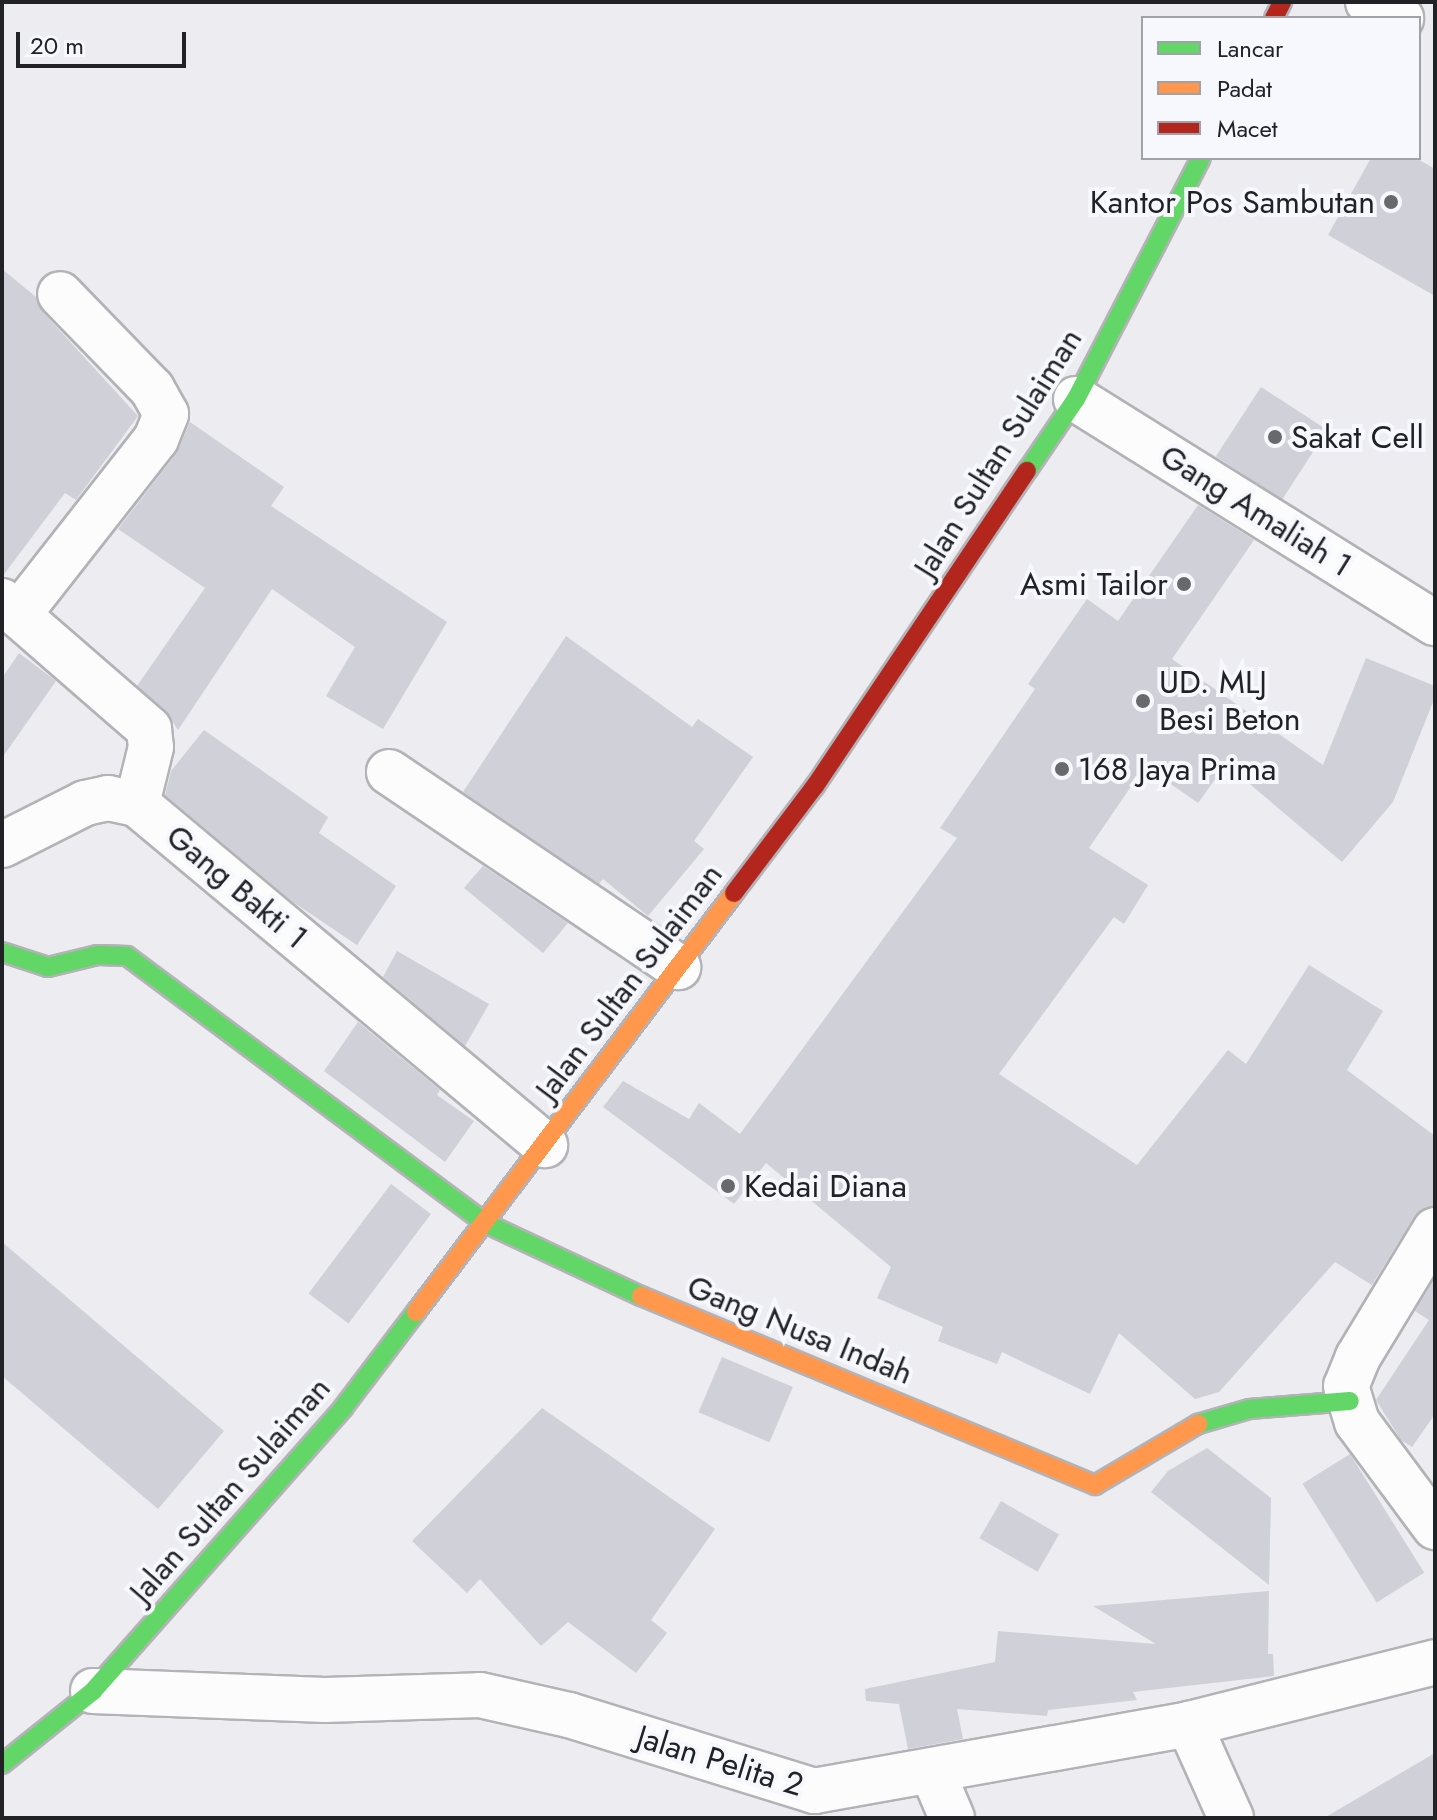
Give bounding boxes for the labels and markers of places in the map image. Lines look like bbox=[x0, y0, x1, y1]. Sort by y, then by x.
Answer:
place label: Kantor Pos Sambutan bbox=[1090, 183, 1375, 221]
marker: Kantor Pos Sambutan bbox=[1382, 193, 1400, 211]
place label: Sakat Cell bbox=[1291, 418, 1424, 456]
marker: Sakat Cell bbox=[1266, 428, 1284, 446]
place label: Asmi Tailor bbox=[1020, 565, 1168, 603]
marker: Asmi Tailor bbox=[1175, 575, 1193, 593]
place label: UD. MLJ Besi Beton bbox=[1159, 664, 1300, 739]
marker: UD. MLJ Besi Beton bbox=[1134, 692, 1152, 710]
place label: 168 Jaya Prima bbox=[1078, 750, 1276, 788]
marker: 168 Jaya Prima bbox=[1053, 760, 1071, 778]
place label: Kedai Diana bbox=[744, 1167, 907, 1205]
marker: Kedai Diana bbox=[719, 1177, 737, 1195]

